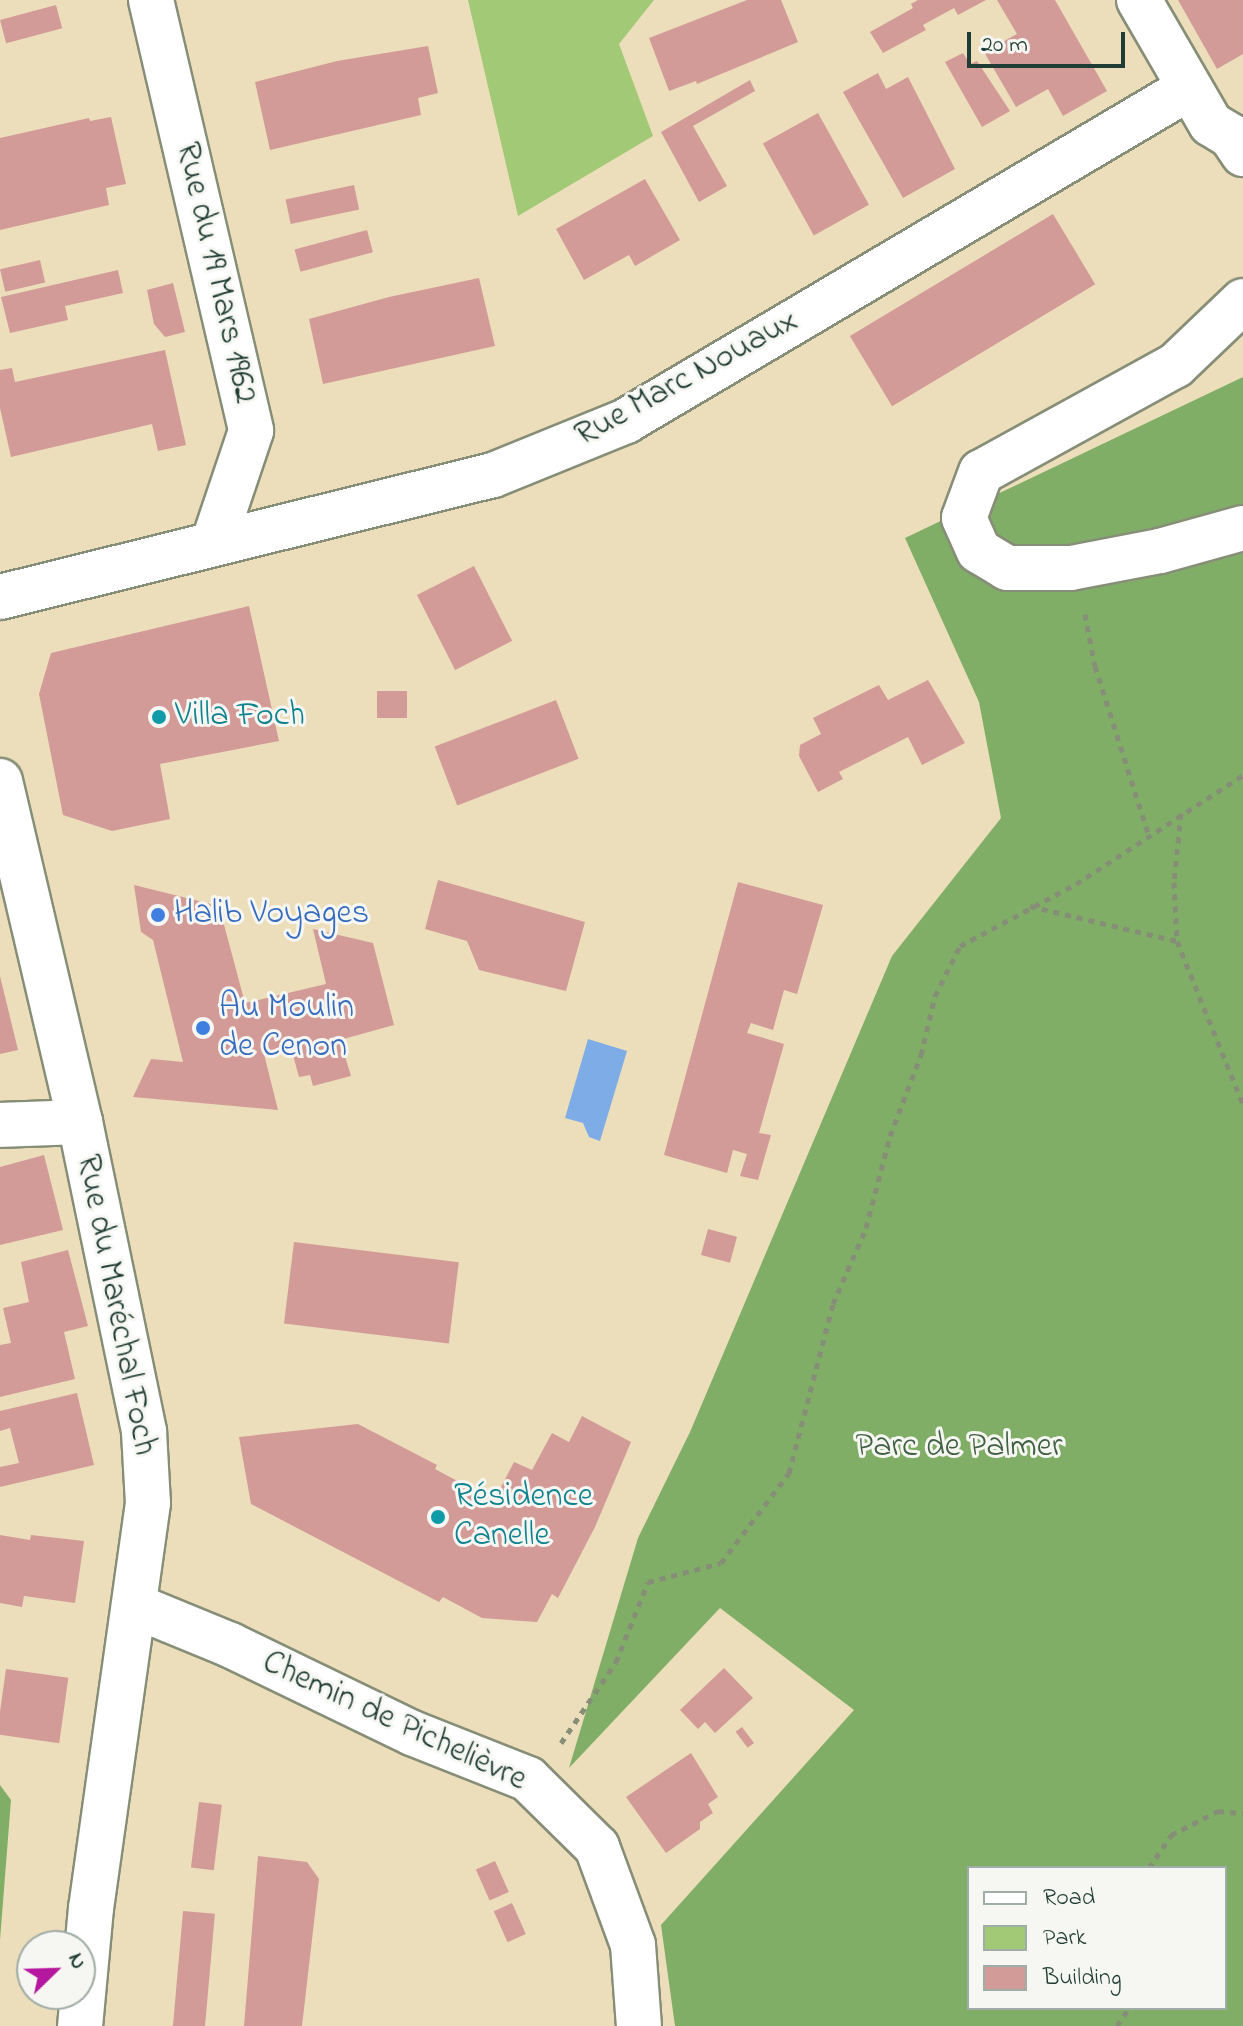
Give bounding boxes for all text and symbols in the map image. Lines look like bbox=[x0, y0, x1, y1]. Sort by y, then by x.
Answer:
scale bar bbox=[971, 16, 1129, 66]
text: 20 m bbox=[981, 28, 1028, 63]
street label: Rue du 19 Mars 1962 bbox=[165, 139, 265, 407]
street label: Rue Marc Nouaux bbox=[569, 301, 805, 457]
place label: Villa Foch bbox=[175, 697, 305, 737]
marker: Villa Foch bbox=[150, 708, 168, 726]
place label: Halib Voyages bbox=[174, 895, 369, 935]
marker: Halib Voyages bbox=[149, 906, 167, 924]
place label: Au Moulin de Cenon bbox=[219, 988, 354, 1068]
marker: Au Moulin de Cenon bbox=[194, 1019, 212, 1037]
street label: Rue du Maréchal Foch bbox=[66, 1151, 164, 1459]
park label: Parc de Palmer bbox=[856, 1428, 1062, 1468]
place label: Résidence Canelle bbox=[454, 1477, 593, 1556]
marker: Résidence Canelle bbox=[429, 1508, 447, 1526]
street label: Chemin de Pichelièvre bbox=[255, 1643, 533, 1801]
legend bbox=[967, 1866, 1227, 2010]
text: Road bbox=[1043, 1881, 1095, 1916]
text: Park bbox=[1043, 1921, 1086, 1956]
north arrow bbox=[16, 1930, 96, 2010]
text: N bbox=[59, 1948, 94, 1974]
text: Building bbox=[1043, 1961, 1122, 1996]

